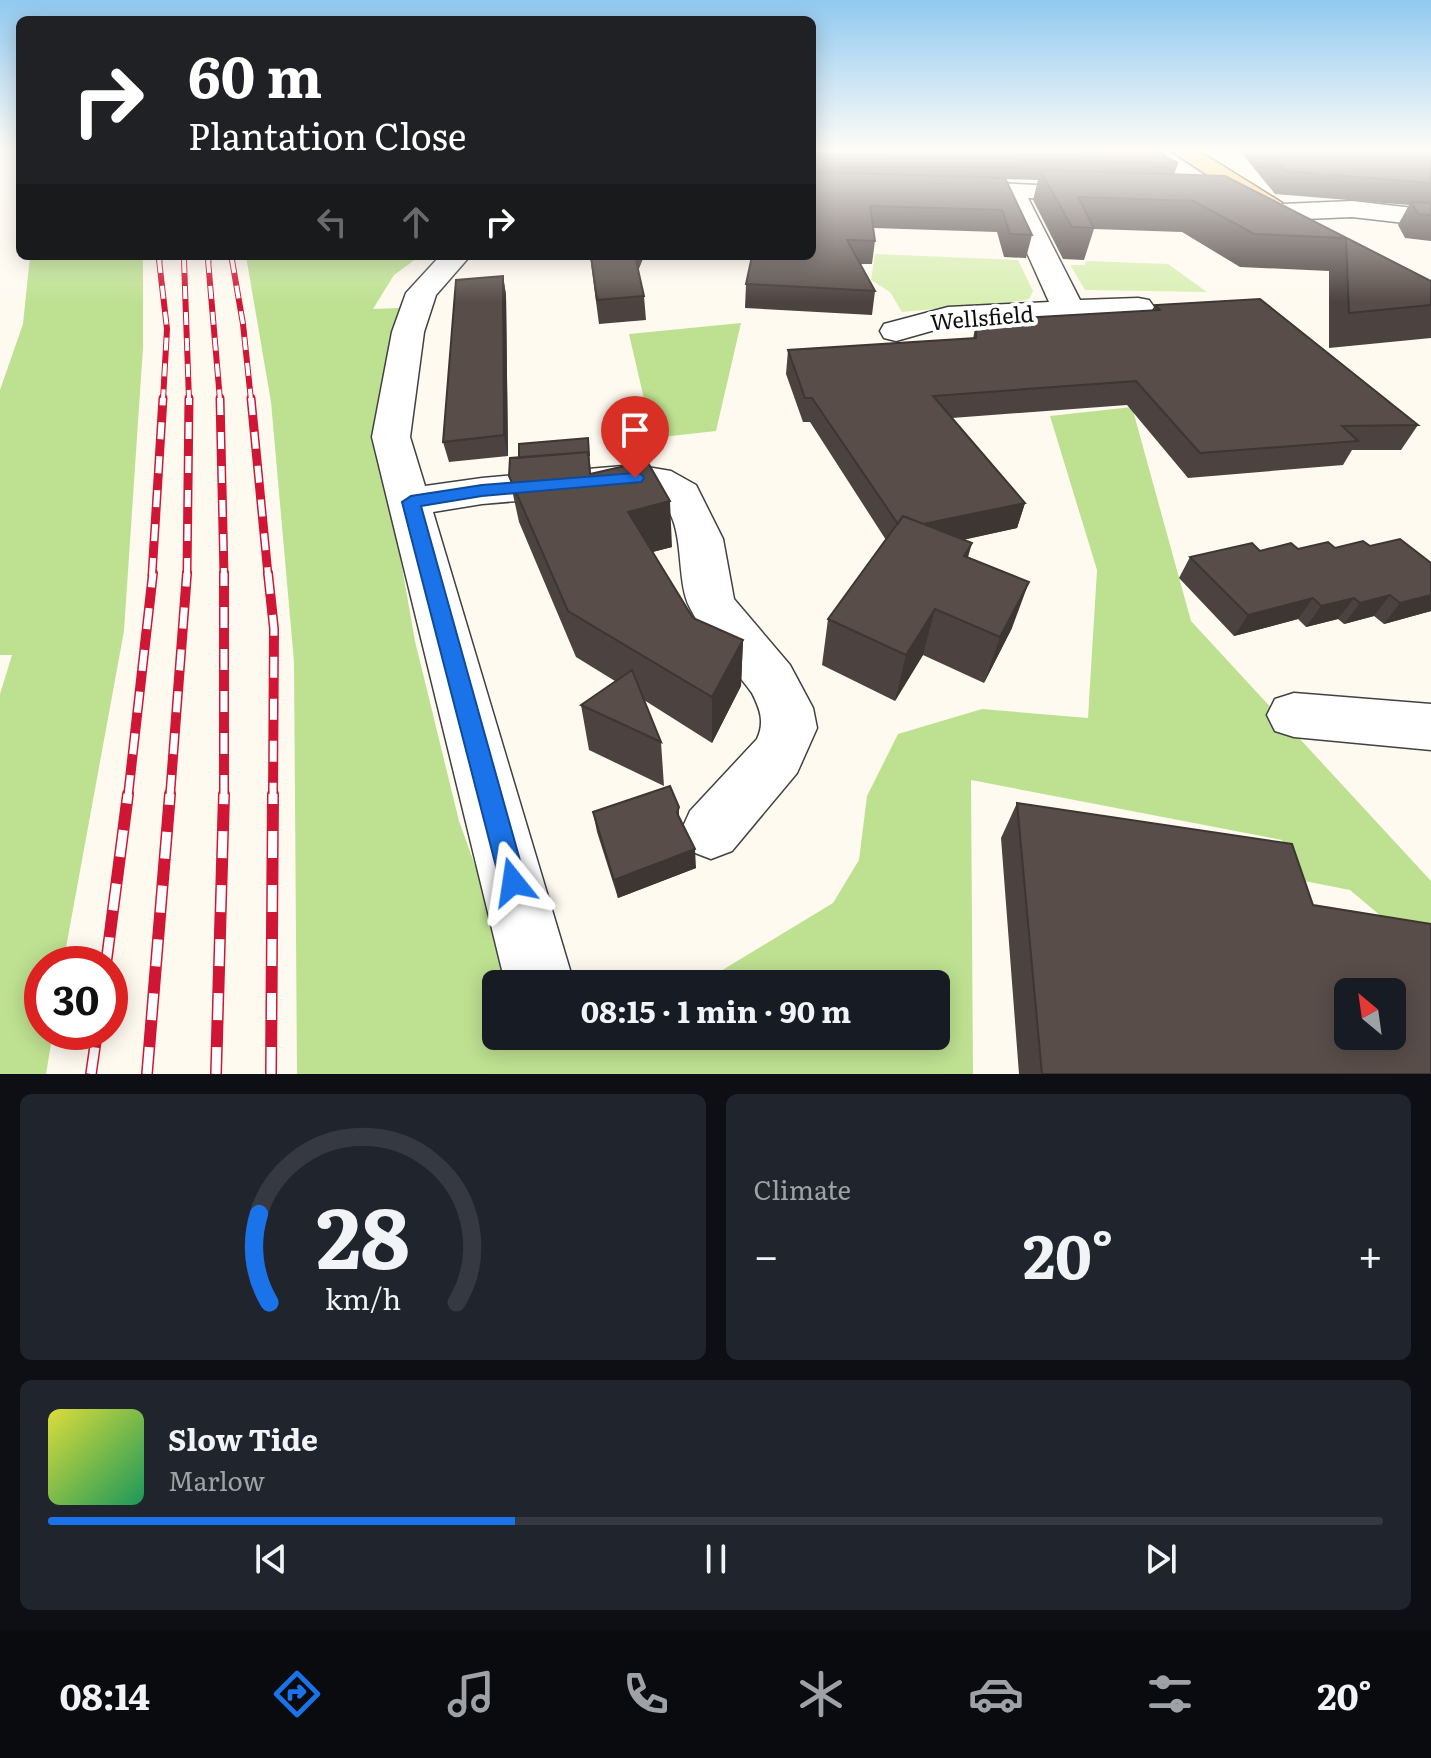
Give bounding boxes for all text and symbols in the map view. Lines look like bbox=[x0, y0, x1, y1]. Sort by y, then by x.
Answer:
text: 60 m bbox=[188, 32, 322, 115]
icon: right bbox=[56, 48, 160, 152]
text: Plantation Close bbox=[188, 108, 466, 161]
icon: left bbox=[310, 200, 354, 244]
icon: ahead bbox=[394, 200, 438, 244]
icon: right bbox=[478, 200, 522, 244]
street label: Wellsfield bbox=[929, 296, 1035, 337]
pin bbox=[601, 396, 669, 478]
icon: arrive bbox=[613, 408, 657, 452]
position arrow bbox=[471, 840, 555, 924]
speed limit sign: 30 bbox=[24, 946, 128, 1050]
north arrow bbox=[1334, 978, 1406, 1050]
map controls bbox=[1334, 978, 1406, 1050]
text: 08:15 · 1 min · 90 m bbox=[581, 988, 851, 1032]
text: Climate bbox=[754, 1169, 851, 1208]
text: 28 bbox=[316, 1171, 410, 1295]
text: 20° bbox=[1023, 1208, 1114, 1297]
text: − bbox=[754, 1220, 779, 1286]
text: + bbox=[1357, 1220, 1383, 1286]
text: km/h bbox=[325, 1276, 401, 1319]
text: Slow Tide bbox=[168, 1416, 318, 1460]
text: Marlow bbox=[168, 1460, 265, 1499]
icon: previous bbox=[249, 1537, 293, 1581]
icon: pause bbox=[694, 1537, 738, 1581]
icon: next bbox=[1139, 1537, 1183, 1581]
icon: directions bbox=[269, 1666, 325, 1722]
icon: music bbox=[443, 1666, 499, 1722]
icon: phone bbox=[618, 1666, 674, 1722]
icon: climate bbox=[793, 1666, 849, 1722]
icon: car bbox=[968, 1666, 1024, 1722]
icon: filters bbox=[1142, 1666, 1198, 1722]
text: 08:14 bbox=[59, 1668, 150, 1721]
text: 20° bbox=[1317, 1668, 1372, 1721]

